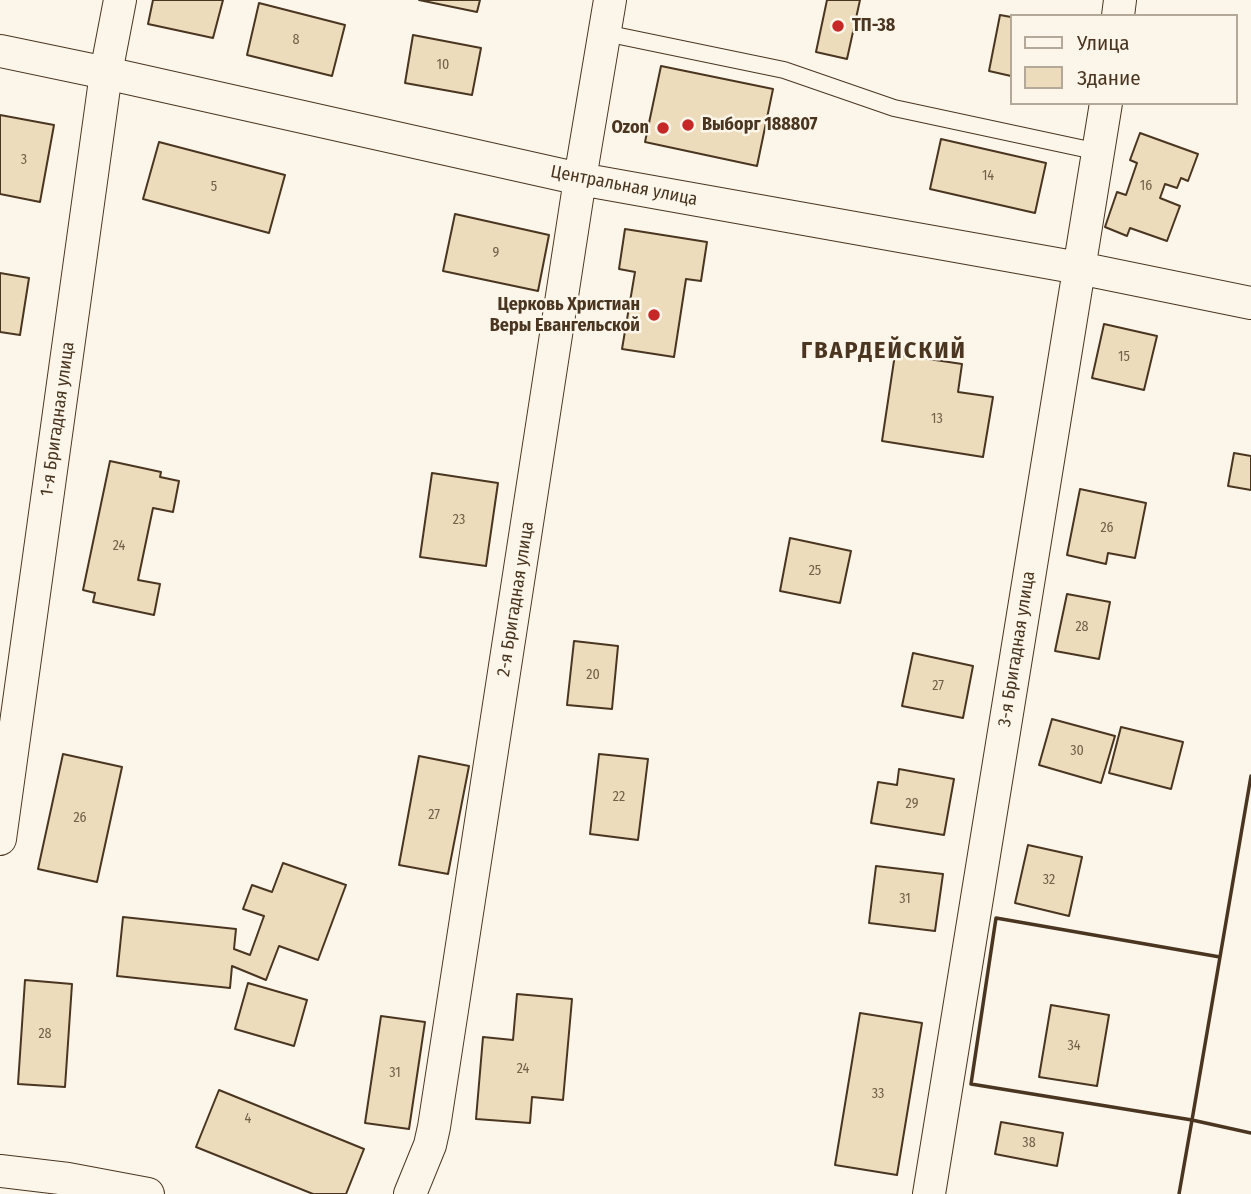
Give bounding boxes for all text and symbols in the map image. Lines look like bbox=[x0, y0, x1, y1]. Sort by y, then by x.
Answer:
legend bbox=[1010, 14, 1237, 105]
place label: ТП-38 bbox=[852, 15, 895, 37]
marker: ТП-38 bbox=[830, 18, 846, 34]
text: Улица bbox=[1077, 30, 1130, 56]
house number: 8 bbox=[293, 32, 299, 48]
house number: 10 bbox=[437, 57, 449, 73]
text: Здание bbox=[1077, 65, 1141, 91]
place label: Выборг 188807 bbox=[702, 114, 818, 136]
place label: Ozon bbox=[611, 117, 649, 139]
marker: Выборг 188807 bbox=[680, 117, 696, 133]
marker: Ozon bbox=[655, 120, 671, 136]
house number: 3 bbox=[21, 152, 27, 168]
street label: Центральная улица bbox=[549, 161, 699, 211]
house number: 14 bbox=[982, 168, 994, 184]
house number: 16 bbox=[1140, 178, 1152, 194]
house number: 5 bbox=[211, 179, 217, 195]
house number: 9 bbox=[493, 245, 499, 261]
place label: Церковь Христиан Веры Евангельской bbox=[490, 294, 640, 336]
marker: Церковь Христиан Веры Евангельской bbox=[646, 307, 662, 323]
district label: ГВАРДЕЙСКИЙ bbox=[802, 337, 966, 365]
street label: 1-я Бригадная улица bbox=[36, 340, 80, 498]
house number: 15 bbox=[1118, 349, 1130, 365]
house number: 13 bbox=[931, 411, 943, 427]
house number: 23 bbox=[453, 512, 465, 528]
street label: 2-я Бригадная улица bbox=[493, 520, 539, 678]
house number: 26 bbox=[1100, 520, 1114, 536]
house number: 24 bbox=[113, 538, 125, 554]
house number: 25 bbox=[809, 563, 821, 579]
street label: 3-я Бригадная улица bbox=[994, 570, 1040, 728]
house number: 28 bbox=[1075, 619, 1089, 635]
house number: 20 bbox=[586, 667, 600, 683]
house number: 27 bbox=[932, 678, 944, 694]
house number: 30 bbox=[1070, 743, 1084, 759]
house number: 22 bbox=[613, 789, 625, 805]
house number: 29 bbox=[906, 796, 918, 812]
house number: 27 bbox=[428, 807, 440, 823]
house number: 26 bbox=[73, 810, 87, 826]
house number: 32 bbox=[1043, 872, 1055, 888]
house number: 31 bbox=[899, 891, 911, 907]
house number: 28 bbox=[38, 1026, 52, 1042]
house number: 34 bbox=[1067, 1038, 1081, 1054]
house number: 24 bbox=[517, 1061, 529, 1077]
house number: 31 bbox=[389, 1065, 401, 1081]
house number: 33 bbox=[872, 1086, 884, 1102]
house number: 4 bbox=[245, 1111, 251, 1127]
house number: 38 bbox=[1022, 1135, 1036, 1151]

